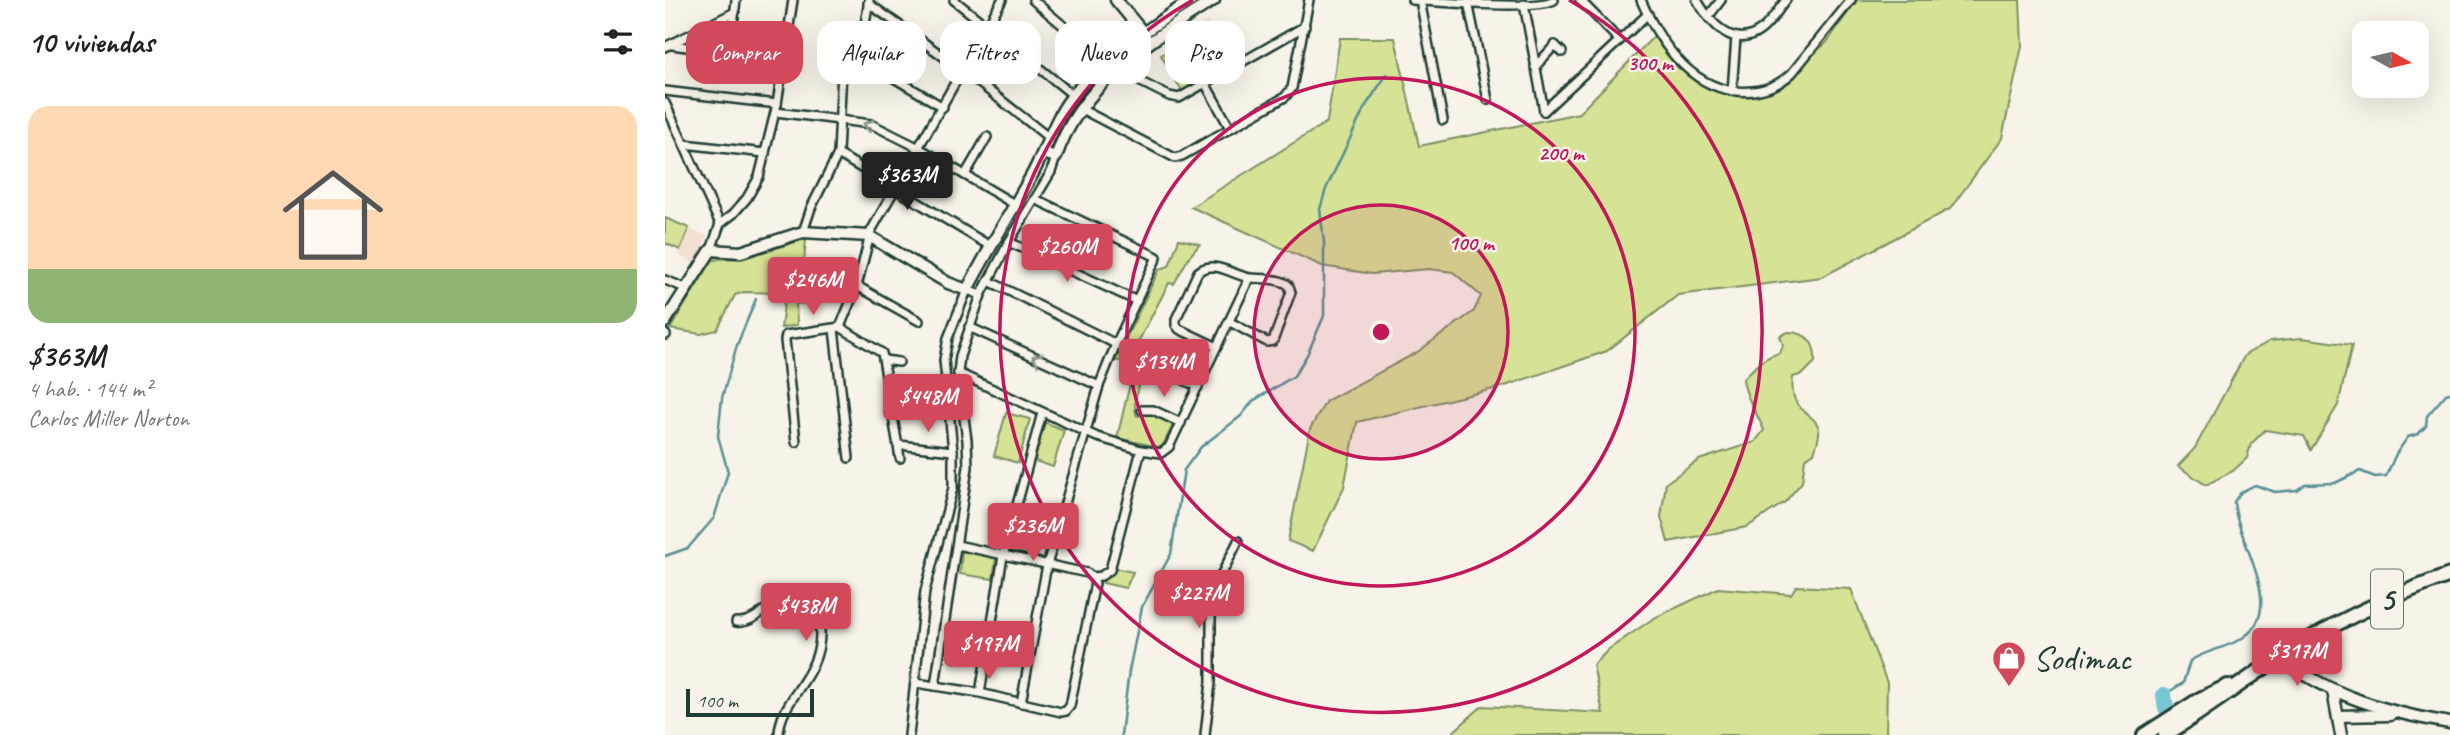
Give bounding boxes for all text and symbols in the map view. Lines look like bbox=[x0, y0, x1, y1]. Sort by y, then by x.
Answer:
chip: Comprar bbox=[686, 21, 803, 84]
chip: Alquilar bbox=[817, 21, 926, 84]
chip: Filtros bbox=[940, 21, 1041, 84]
chip: Nuevo bbox=[1055, 21, 1151, 84]
chip: Piso bbox=[1165, 21, 1245, 84]
north arrow bbox=[2352, 21, 2429, 98]
map controls bbox=[2352, 21, 2429, 98]
text: 10 viviendas bbox=[28, 23, 154, 61]
icon: filters bbox=[599, 23, 637, 61]
text: 300 m bbox=[1627, 50, 1675, 76]
one-way arrow bbox=[862, 119, 874, 134]
text: 200 m bbox=[1538, 140, 1586, 166]
icon: home bbox=[270, 152, 396, 278]
pin: $363M bbox=[858, 152, 956, 212]
text: $363M bbox=[878, 160, 936, 189]
pin: $260M bbox=[1018, 224, 1116, 284]
text: 100 m bbox=[1448, 230, 1496, 256]
text: $260M bbox=[1038, 232, 1096, 261]
pin: $246M bbox=[764, 258, 862, 317]
text: $246M bbox=[784, 265, 842, 294]
centre of rings bbox=[1369, 320, 1393, 344]
text: $363M bbox=[28, 337, 105, 375]
pin: $134M bbox=[1115, 340, 1213, 399]
text: $134M bbox=[1135, 347, 1193, 376]
one-way arrow bbox=[1032, 352, 1044, 366]
pin: $448M bbox=[879, 374, 977, 434]
text: 4 hab. · 144 m² bbox=[28, 375, 152, 404]
text: $448M bbox=[899, 382, 957, 411]
text: Carlos Miller Norton bbox=[28, 404, 189, 433]
pin: $236M bbox=[984, 504, 1082, 563]
text: $236M bbox=[1004, 511, 1062, 540]
pin: $227M bbox=[1150, 570, 1248, 630]
road number: 5 bbox=[2371, 570, 2403, 628]
text: $227M bbox=[1170, 578, 1228, 607]
pin: $438M bbox=[757, 584, 855, 643]
text: $438M bbox=[777, 591, 835, 620]
pin: $197M bbox=[940, 622, 1038, 681]
pin: $317M bbox=[2248, 628, 2346, 688]
text: $197M bbox=[960, 629, 1018, 658]
place label: Sodimac bbox=[2033, 636, 2132, 681]
text: $317M bbox=[2268, 636, 2326, 665]
shop icon: Sodimac bbox=[1990, 639, 2028, 688]
scale bar bbox=[686, 686, 814, 718]
text: 100 m bbox=[697, 689, 738, 713]

